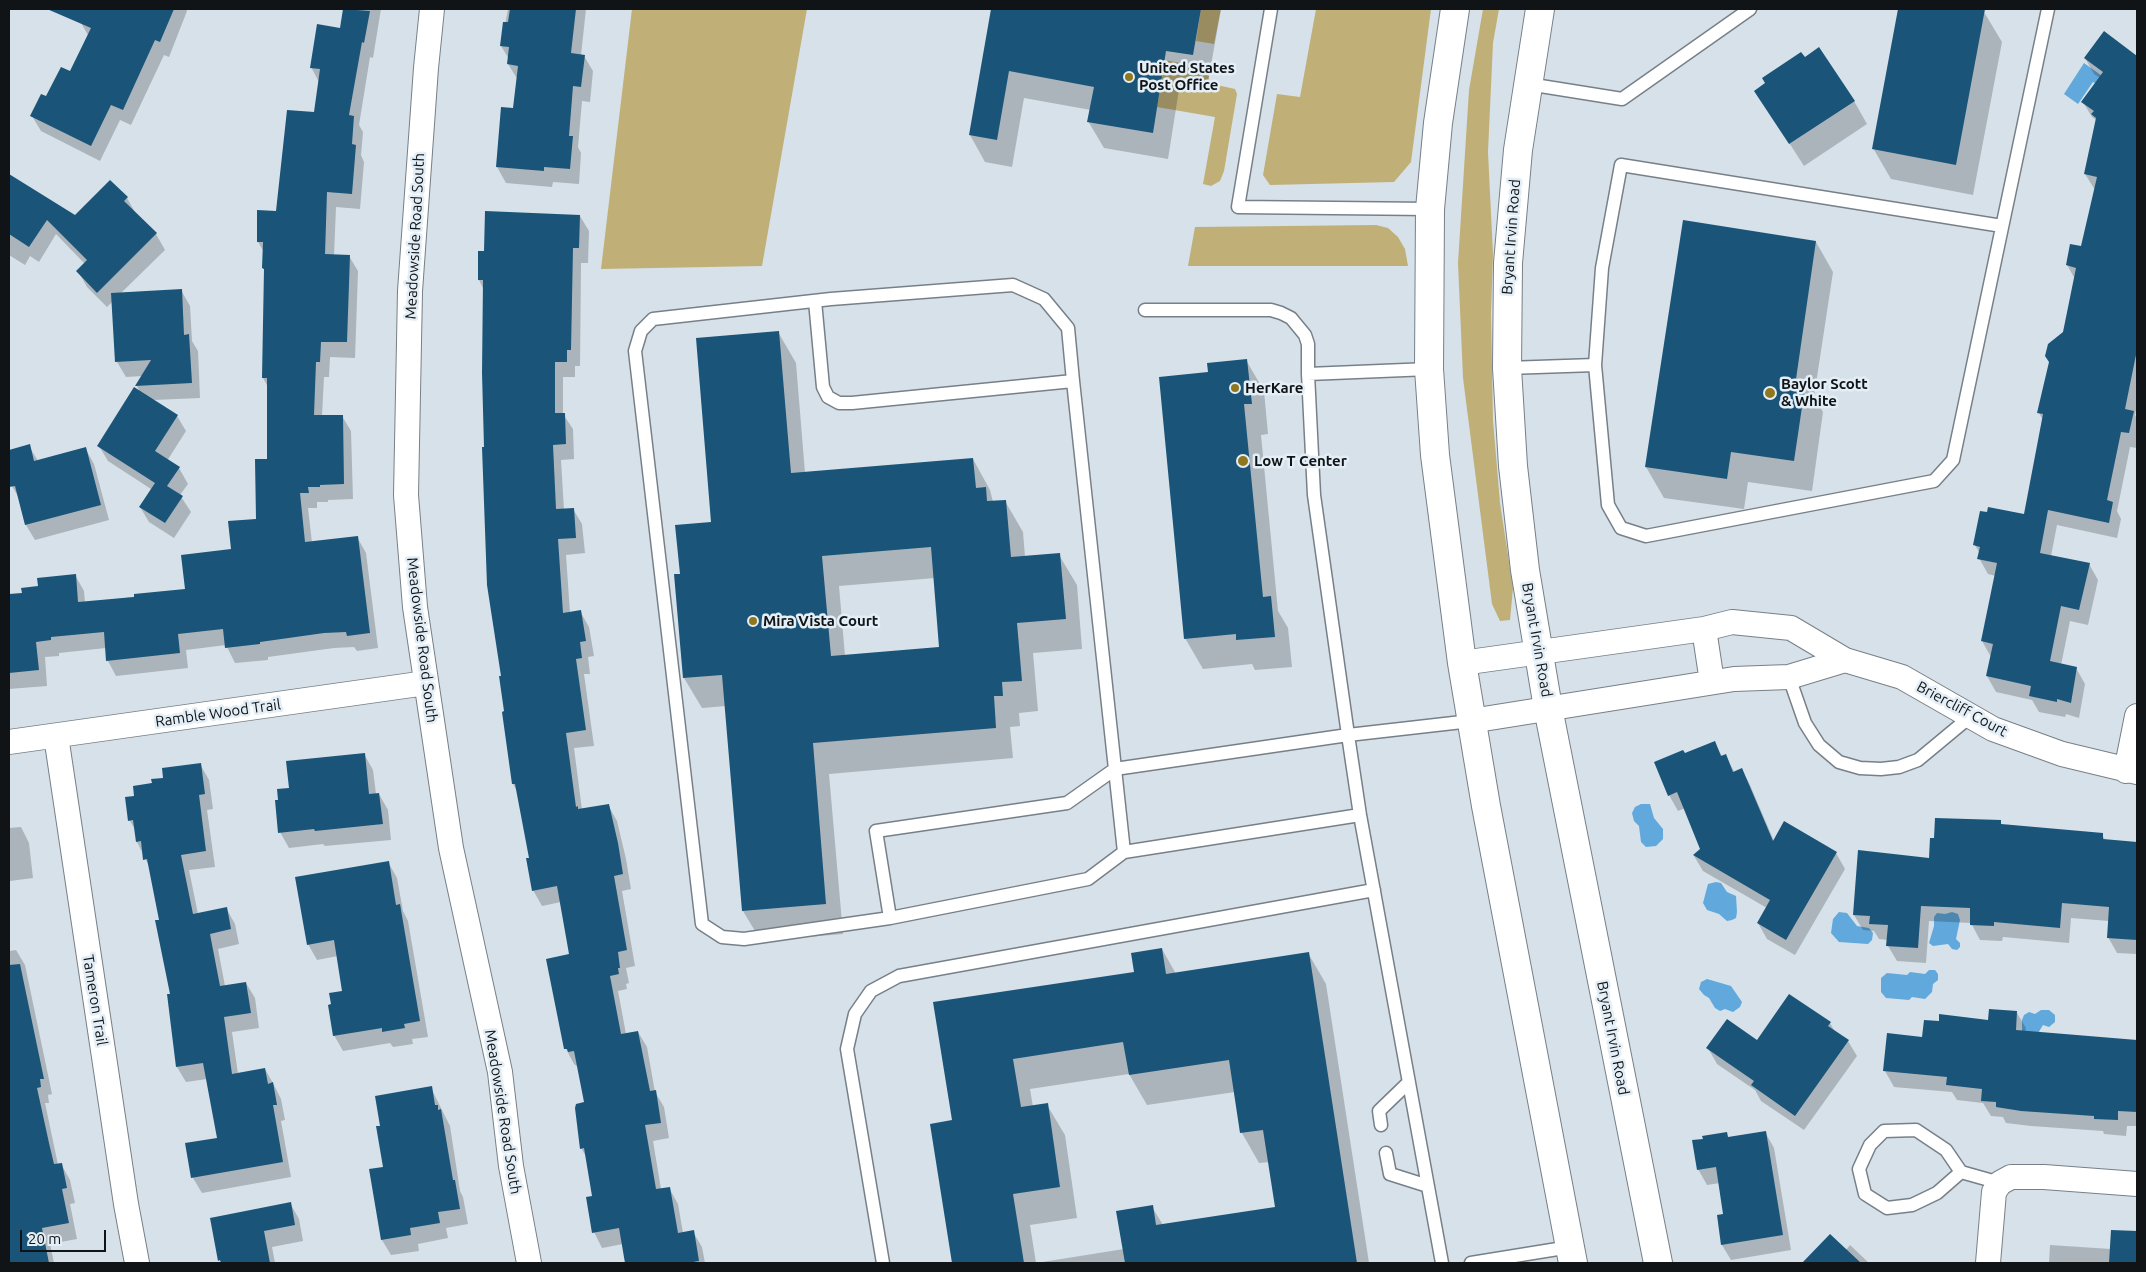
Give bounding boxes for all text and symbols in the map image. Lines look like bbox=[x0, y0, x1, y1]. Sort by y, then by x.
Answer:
place label: United States Post Office bbox=[1139, 59, 1235, 94]
marker: United States Post Office bbox=[1123, 71, 1135, 83]
street label: Meadowside Road South bbox=[402, 152, 428, 320]
street label: Bryant Irvin Road bbox=[1498, 179, 1524, 295]
place label: Baylor Scott & White bbox=[1781, 375, 1868, 410]
place label: HerKare bbox=[1245, 379, 1303, 397]
marker: HerKare bbox=[1229, 382, 1241, 394]
marker: Baylor Scott & White bbox=[1763, 386, 1777, 400]
place label: Low T Center bbox=[1254, 452, 1347, 470]
marker: Low T Center bbox=[1236, 454, 1250, 468]
street label: Meadowside Road South bbox=[403, 556, 441, 724]
street label: Bryant Irvin Road bbox=[1518, 581, 1556, 699]
place label: Mira Vista Court bbox=[763, 612, 878, 630]
marker: Mira Vista Court bbox=[747, 615, 759, 627]
street label: Briercliff Court bbox=[1913, 678, 2011, 740]
street label: Ramble Wood Trail bbox=[154, 695, 282, 731]
street label: Tameron Trail bbox=[79, 953, 111, 1047]
street label: Bryant Irvin Road bbox=[1593, 979, 1633, 1097]
street label: Meadowside Road South bbox=[481, 1028, 525, 1196]
scale bar bbox=[22, 1220, 109, 1252]
text: 20 m bbox=[28, 1230, 61, 1247]

